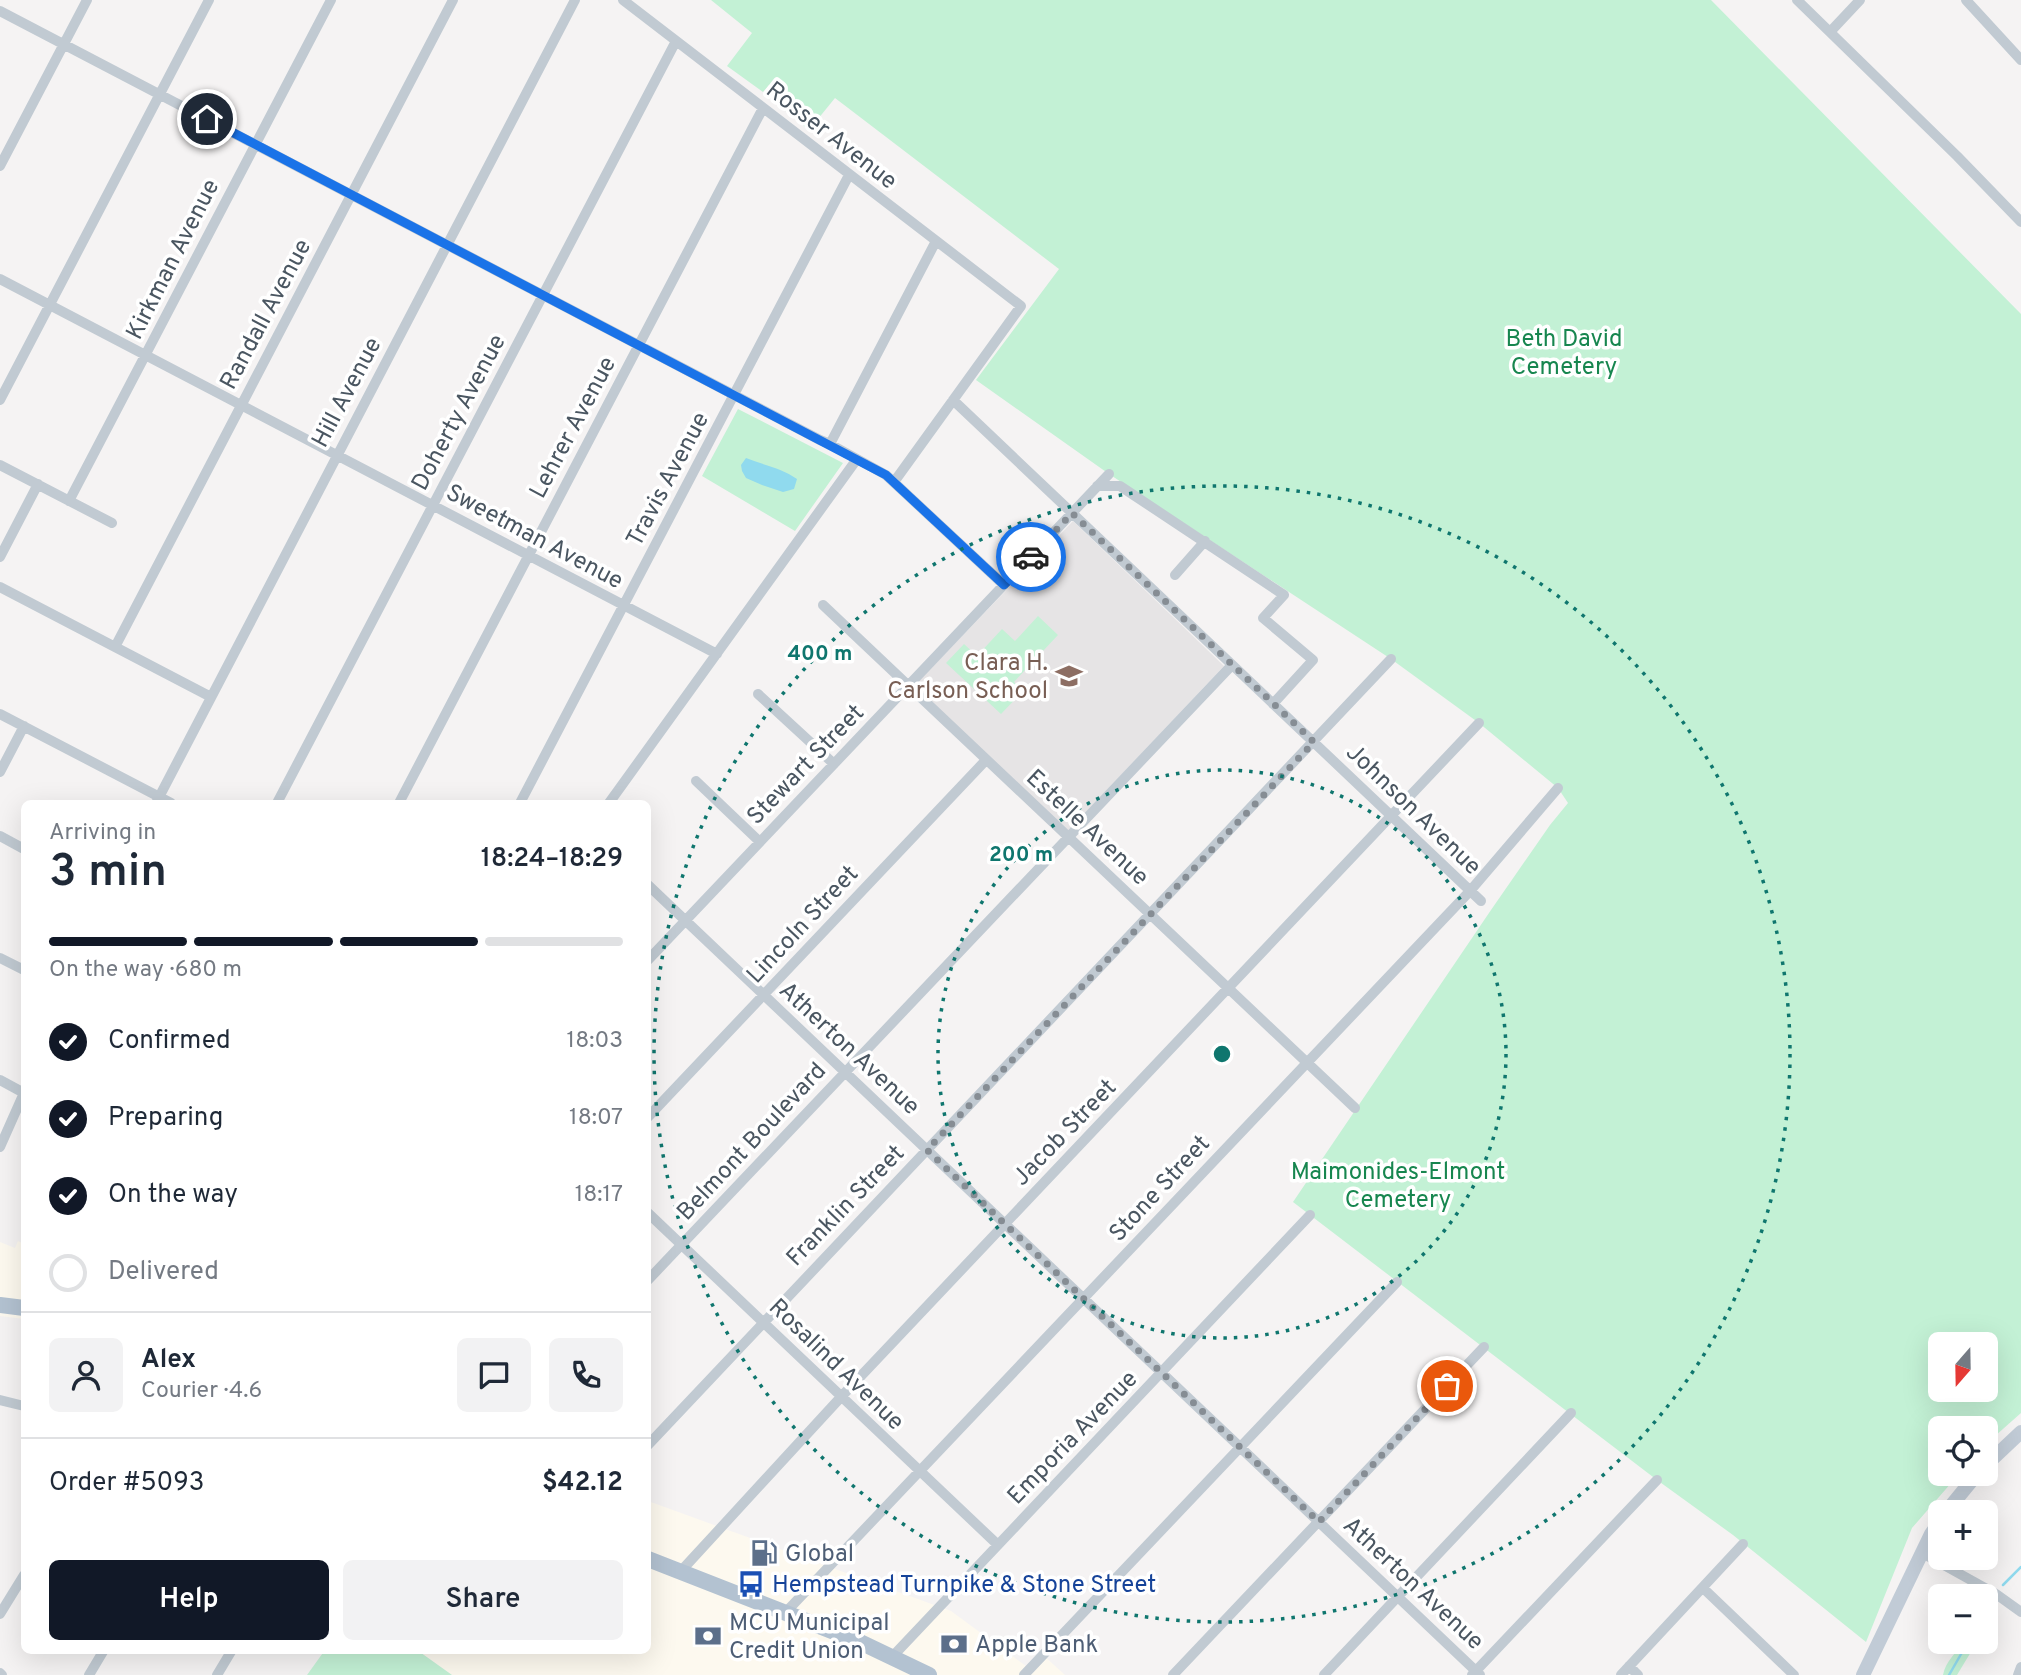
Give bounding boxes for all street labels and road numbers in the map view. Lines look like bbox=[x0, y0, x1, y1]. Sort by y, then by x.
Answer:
street label: Rosser Avenue bbox=[759, 76, 902, 197]
street label: Kirkman Avenue bbox=[120, 175, 227, 345]
street label: Randall Avenue bbox=[215, 235, 319, 395]
street label: Doherty Avenue bbox=[406, 330, 514, 496]
street label: Hill Avenue bbox=[306, 333, 389, 453]
street label: Lehrer Avenue bbox=[524, 352, 624, 504]
street label: Travis Avenue bbox=[621, 408, 717, 552]
street label: Sweetman Avenue bbox=[440, 478, 628, 597]
street label: Stewart Street bbox=[741, 699, 871, 832]
street label: Johnson Avenue bbox=[1339, 738, 1487, 883]
street label: Estelle Avenue bbox=[1019, 764, 1154, 893]
street label: Lincoln Street bbox=[741, 860, 866, 991]
street label: Atherton Avenue bbox=[772, 976, 925, 1122]
street label: Belmont Boulevard bbox=[671, 1057, 834, 1228]
street label: Jacob Street bbox=[1007, 1074, 1124, 1193]
street label: Stone Street bbox=[1104, 1130, 1217, 1249]
street label: Franklin Street bbox=[781, 1139, 912, 1273]
street label: Rosalind Avenue bbox=[762, 1293, 910, 1438]
street label: Emporia Avenue bbox=[1002, 1365, 1145, 1512]
street label: Atherton Avenue bbox=[1336, 1511, 1489, 1657]

